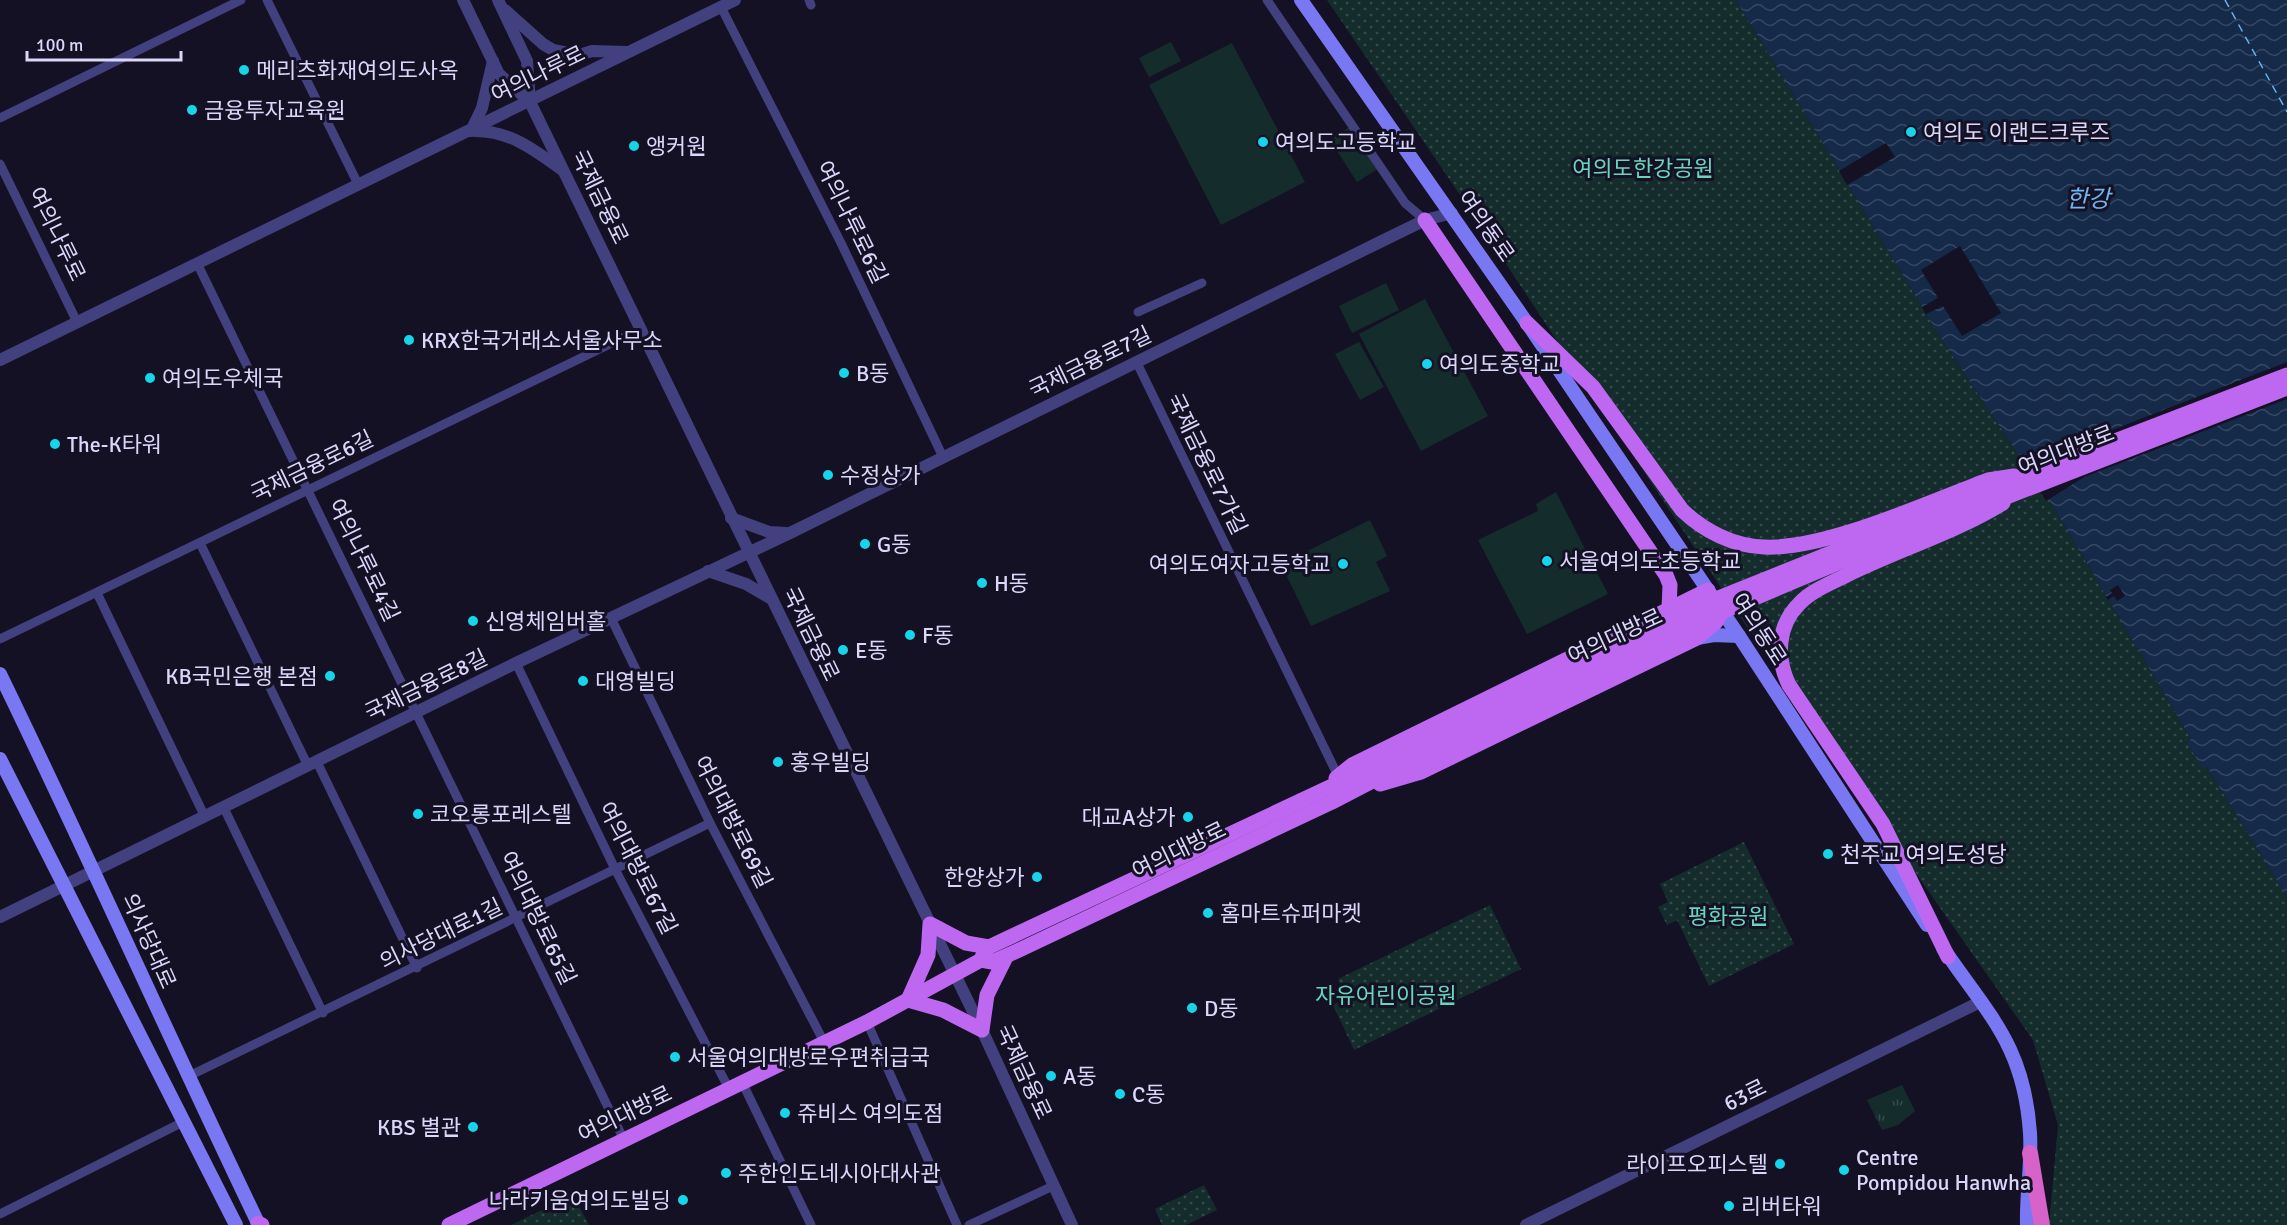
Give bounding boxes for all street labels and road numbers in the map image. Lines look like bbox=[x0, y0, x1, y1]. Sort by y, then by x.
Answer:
street label: 여의나루로 bbox=[487, 40, 589, 108]
street label: 국제금융로 bbox=[566, 146, 634, 248]
street label: 여의나루로6길 bbox=[811, 156, 893, 288]
street label: 여의나루로 bbox=[23, 183, 91, 285]
street label: 여의동로 bbox=[1452, 185, 1520, 267]
street label: 국제금융로7길 bbox=[1024, 321, 1156, 403]
street label: 국제금융로7가길 bbox=[1161, 389, 1253, 539]
street label: 여의대방로 bbox=[2014, 419, 2118, 481]
street label: 국제금융로6길 bbox=[246, 425, 378, 507]
street label: 여의나루로4길 bbox=[323, 494, 405, 626]
street label: 국제금융로 bbox=[777, 583, 845, 685]
street label: 여의동로 bbox=[1726, 588, 1792, 670]
street label: 여의대방로 bbox=[1563, 602, 1667, 670]
street label: 국제금융로8길 bbox=[360, 644, 492, 726]
street label: 여의대방로69길 bbox=[688, 751, 778, 893]
street label: 여의대방로67길 bbox=[593, 797, 683, 939]
street label: 여의대방로 bbox=[1128, 816, 1230, 884]
street label: 여의대방로65길 bbox=[494, 847, 582, 989]
street label: 의사당대로 bbox=[116, 889, 182, 993]
street label: 의사당대로1길 bbox=[375, 893, 507, 975]
street label: 국제금융로 bbox=[990, 1020, 1058, 1124]
street label: 63로 bbox=[1719, 1073, 1771, 1117]
street label: 여의대방로 bbox=[574, 1080, 676, 1148]

